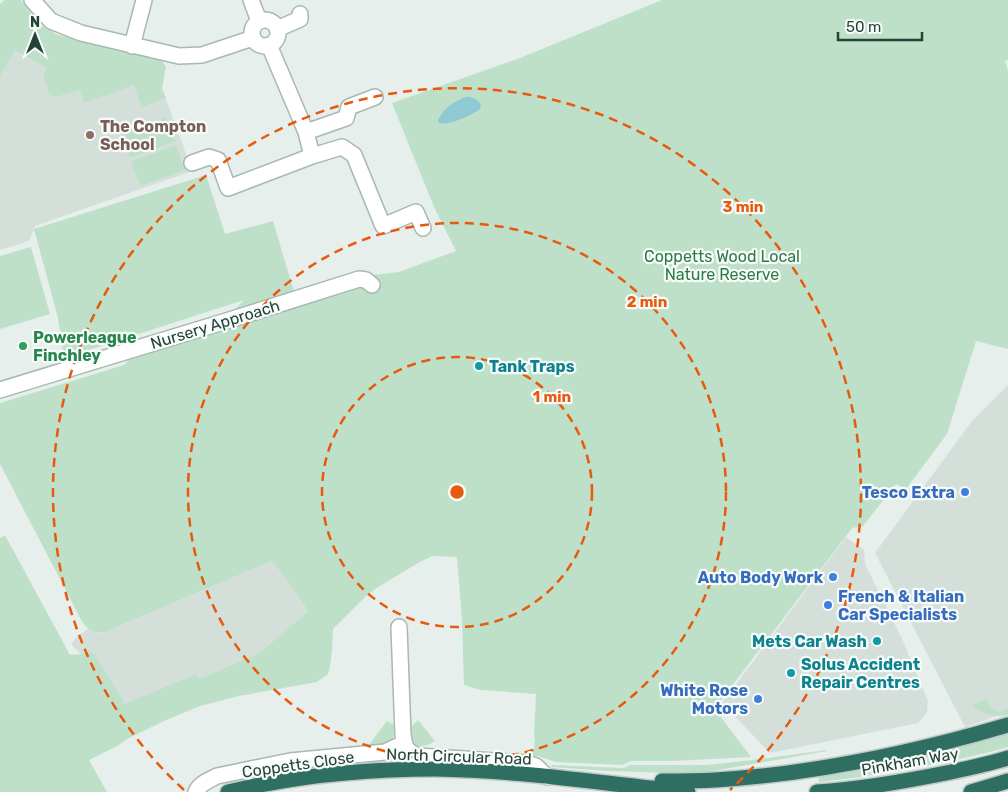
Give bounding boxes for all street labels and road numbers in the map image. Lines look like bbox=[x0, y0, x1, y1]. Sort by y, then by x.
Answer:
street label: Nursery Approach bbox=[148, 296, 282, 353]
street label: North Circular Road bbox=[386, 744, 532, 769]
street label: Pinkham Way bbox=[860, 744, 960, 779]
street label: Coppetts Close bbox=[241, 747, 356, 782]

